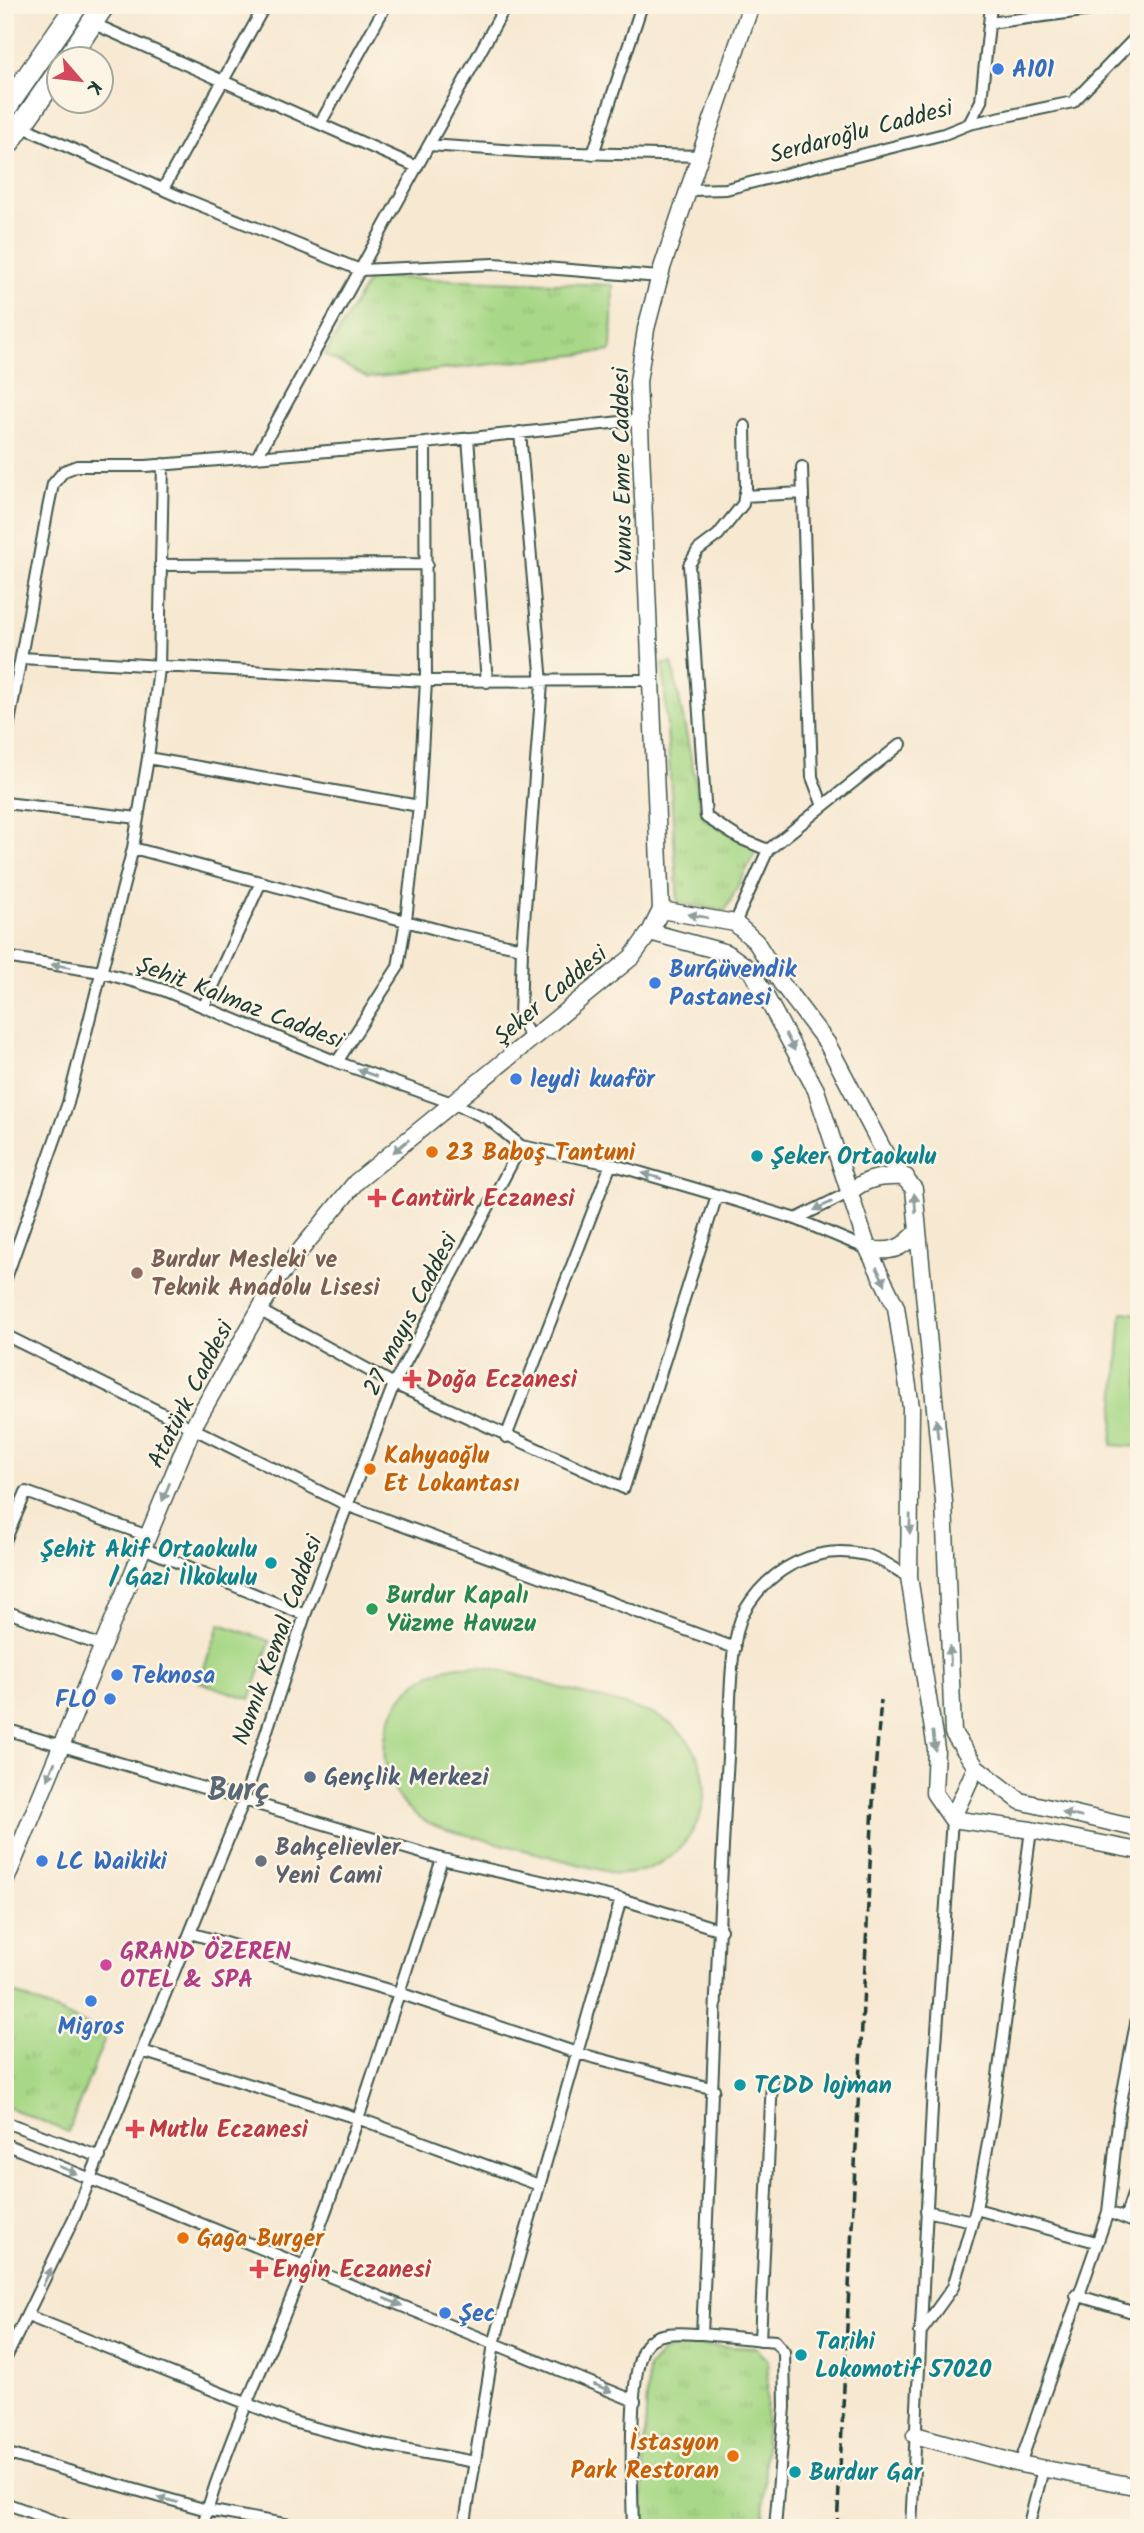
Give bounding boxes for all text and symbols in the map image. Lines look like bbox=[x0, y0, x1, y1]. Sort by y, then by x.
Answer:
north arrow bbox=[46, 46, 116, 116]
place label: A101 bbox=[1012, 51, 1055, 90]
marker: A101 bbox=[990, 61, 1006, 77]
text: K bbox=[77, 75, 109, 99]
street label: Serdaroğlu Caddesi bbox=[765, 89, 959, 176]
street label: Yunus Emre Caddesi bbox=[602, 366, 645, 575]
one-way arrow bbox=[687, 911, 709, 922]
street label: Şeker Caddesi bbox=[485, 935, 618, 1056]
street label: Şehit Kalmaz Caddesi bbox=[130, 946, 350, 1061]
place label: BurGüvendik Pastanesi bbox=[669, 951, 797, 1018]
one-way arrow bbox=[50, 960, 72, 971]
marker: BurGüvendik Pastanesi bbox=[647, 975, 663, 991]
one-way arrow bbox=[784, 1032, 796, 1052]
place label: leydi kuaför bbox=[530, 1061, 656, 1100]
one-way arrow bbox=[357, 1067, 378, 1078]
marker: leydi kuaför bbox=[508, 1071, 524, 1087]
place label: 23 Baboş Tantuni bbox=[446, 1134, 636, 1173]
one-way arrow bbox=[392, 1138, 409, 1153]
place label: Şeker Ortaokulu bbox=[771, 1138, 937, 1177]
marker: 23 Baboş Tantuni bbox=[424, 1144, 440, 1160]
marker: Şeker Ortaokulu bbox=[749, 1148, 765, 1164]
one-way arrow bbox=[641, 1170, 662, 1180]
place label: Cantürk Eczanesi bbox=[391, 1180, 575, 1219]
marker: Cantürk Eczanesi bbox=[369, 1190, 385, 1206]
one-way arrow bbox=[909, 1191, 920, 1213]
one-way arrow bbox=[813, 1200, 833, 1211]
street label: 27 mayıs Caddesi bbox=[353, 1225, 470, 1403]
place label: Burdur Mesleki ve Teknik Anadolu Lisesi bbox=[151, 1241, 381, 1308]
marker: Burdur Mesleki ve Teknik Anadolu Lisesi bbox=[129, 1265, 145, 1281]
one-way arrow bbox=[876, 1266, 887, 1286]
street label: Atatürk Caddesi bbox=[137, 1313, 246, 1475]
place label: Doğa Eczanesi bbox=[426, 1361, 578, 1400]
marker: Doğa Eczanesi bbox=[404, 1371, 420, 1387]
one-way arrow bbox=[931, 1418, 942, 1440]
place label: Kahyaoğlu Et Lokantası bbox=[384, 1437, 519, 1504]
marker: Kahyaoğlu Et Lokantası bbox=[362, 1461, 378, 1477]
one-way arrow bbox=[160, 1482, 171, 1503]
one-way arrow bbox=[904, 1513, 915, 1535]
street label: Namık Kemal Caddesi bbox=[222, 1529, 335, 1751]
place label: Şehit Akif Ortaokulu / Gazi İlkokulu bbox=[41, 1531, 257, 1598]
marker: Şehit Akif Ortaokulu / Gazi İlkokulu bbox=[263, 1555, 279, 1571]
place label: Burdur Kapalı Yüzme Havuzu bbox=[386, 1577, 536, 1644]
marker: Burdur Kapalı Yüzme Havuzu bbox=[364, 1601, 380, 1617]
one-way arrow bbox=[945, 1645, 956, 1667]
place label: Teknosa bbox=[131, 1657, 215, 1696]
marker: Teknosa bbox=[109, 1667, 125, 1683]
place label: FLO bbox=[55, 1681, 96, 1720]
marker: FLO bbox=[102, 1691, 118, 1707]
one-way arrow bbox=[928, 1730, 939, 1752]
place label: Gençlik Merkezi bbox=[324, 1759, 489, 1798]
one-way arrow bbox=[46, 1761, 57, 1782]
district label: Burç bbox=[208, 1766, 270, 1817]
marker: Gençlik Merkezi bbox=[302, 1769, 318, 1785]
one-way arrow bbox=[1061, 1810, 1083, 1821]
place label: Bahçelievler Yeni Cami bbox=[275, 1829, 402, 1896]
place label: LC Waikiki bbox=[56, 1843, 167, 1882]
marker: LC Waikiki bbox=[34, 1853, 50, 1869]
marker: Bahçelievler Yeni Cami bbox=[253, 1853, 269, 1869]
place label: GRAND ÖZEREN OTEL & SPA bbox=[120, 1933, 291, 2000]
marker: GRAND ÖZEREN OTEL & SPA bbox=[98, 1957, 114, 1973]
marker: Migros bbox=[83, 1993, 99, 2009]
place label: Migros bbox=[58, 2008, 124, 2047]
place label: TCDD lojman bbox=[754, 2067, 892, 2106]
marker: TCDD lojman bbox=[732, 2077, 748, 2093]
place label: Mutlu Eczanesi bbox=[149, 2111, 309, 2150]
marker: Mutlu Eczanesi bbox=[127, 2121, 143, 2137]
one-way arrow bbox=[58, 2165, 79, 2176]
place label: Gaga Burger bbox=[197, 2220, 325, 2259]
marker: Gaga Burger bbox=[175, 2230, 191, 2246]
place label: Engin Eczanesi bbox=[273, 2251, 432, 2290]
marker: Engin Eczanesi bbox=[251, 2261, 267, 2277]
one-way arrow bbox=[41, 2267, 52, 2287]
place label: Şec bbox=[459, 2295, 495, 2334]
one-way arrow bbox=[382, 2297, 403, 2308]
marker: Şec bbox=[437, 2305, 453, 2321]
place label: Tarihi Lokomotif 57020 bbox=[815, 2323, 992, 2390]
marker: Tarihi Lokomotif 57020 bbox=[793, 2347, 809, 2363]
one-way arrow bbox=[593, 2383, 614, 2394]
place label: İstasyon Park Restoran bbox=[570, 2424, 719, 2491]
marker: İstasyon Park Restoran bbox=[725, 2448, 741, 2464]
place label: Burdur Gar bbox=[809, 2454, 923, 2493]
marker: Burdur Gar bbox=[787, 2464, 803, 2480]
one-way arrow bbox=[157, 2494, 178, 2504]

